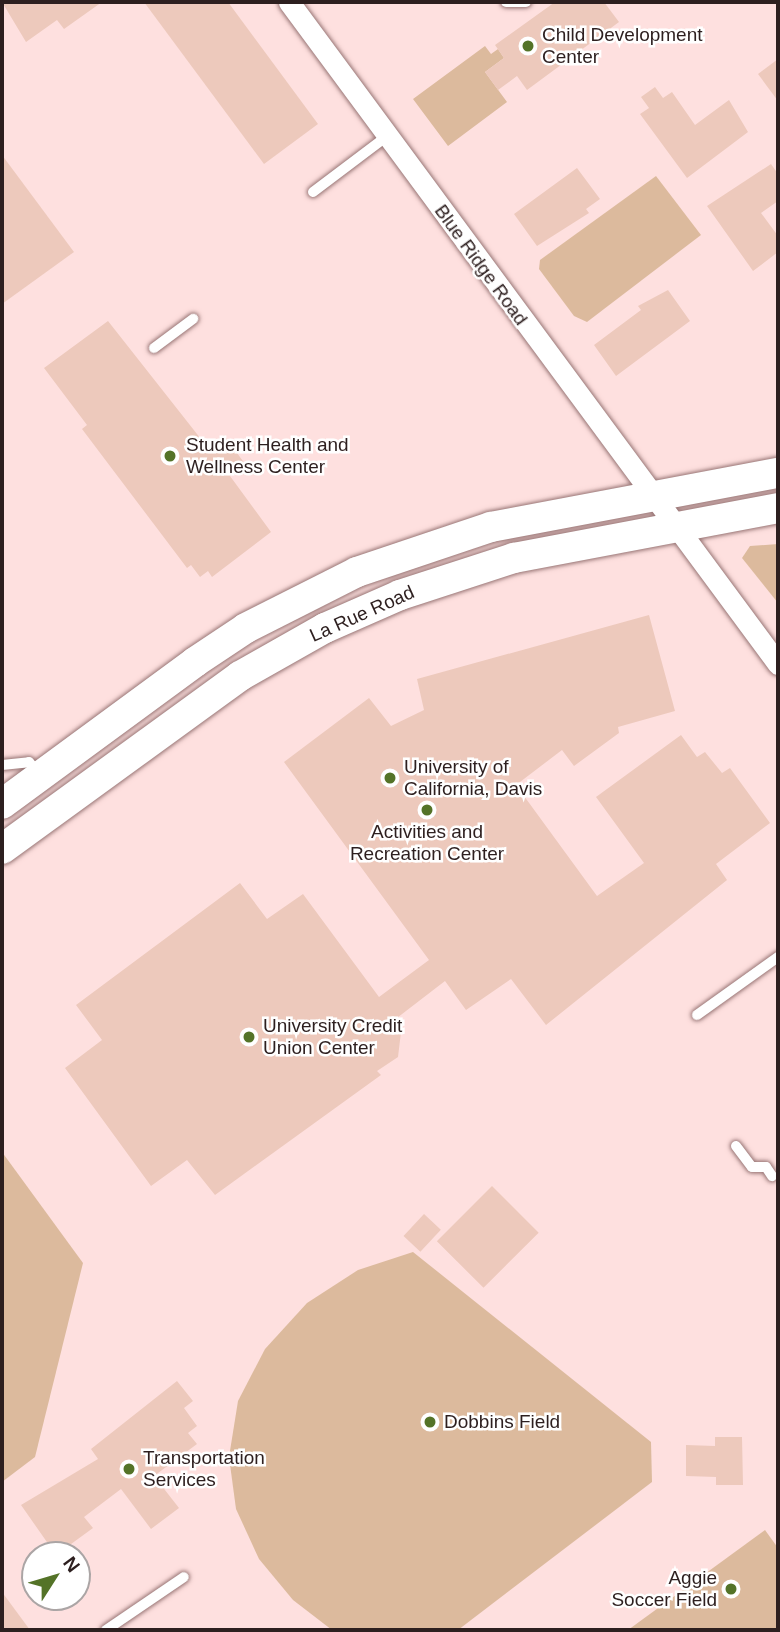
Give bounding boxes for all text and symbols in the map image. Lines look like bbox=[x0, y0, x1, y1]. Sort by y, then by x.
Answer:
place label: Child Development Center bbox=[542, 24, 703, 68]
marker: Child Development Center bbox=[520, 38, 536, 54]
street label: Blue Ridge Road bbox=[430, 200, 532, 330]
place label: Student Health and Wellness Center bbox=[186, 434, 349, 478]
marker: Student Health and Wellness Center bbox=[160, 446, 180, 466]
street label: La Rue Road bbox=[306, 581, 418, 647]
place label: University of California, Davis bbox=[404, 756, 542, 800]
marker: University of California, Davis bbox=[382, 770, 398, 786]
marker: Activities and Recreation Center bbox=[419, 802, 435, 818]
place label: Activities and Recreation Center bbox=[350, 821, 504, 865]
place label: University Credit Union Center bbox=[263, 1015, 402, 1059]
marker: University Credit Union Center bbox=[241, 1029, 257, 1045]
place label: Dobbins Field bbox=[444, 1411, 560, 1433]
marker: Dobbins Field bbox=[422, 1414, 438, 1430]
place label: Transportation Services bbox=[143, 1447, 265, 1491]
marker: Transportation Services bbox=[121, 1461, 137, 1477]
north arrow bbox=[21, 1541, 91, 1611]
text: N bbox=[59, 1552, 84, 1576]
place label: Aggie Soccer Field bbox=[611, 1567, 717, 1611]
marker: Aggie Soccer Field bbox=[723, 1581, 739, 1597]

